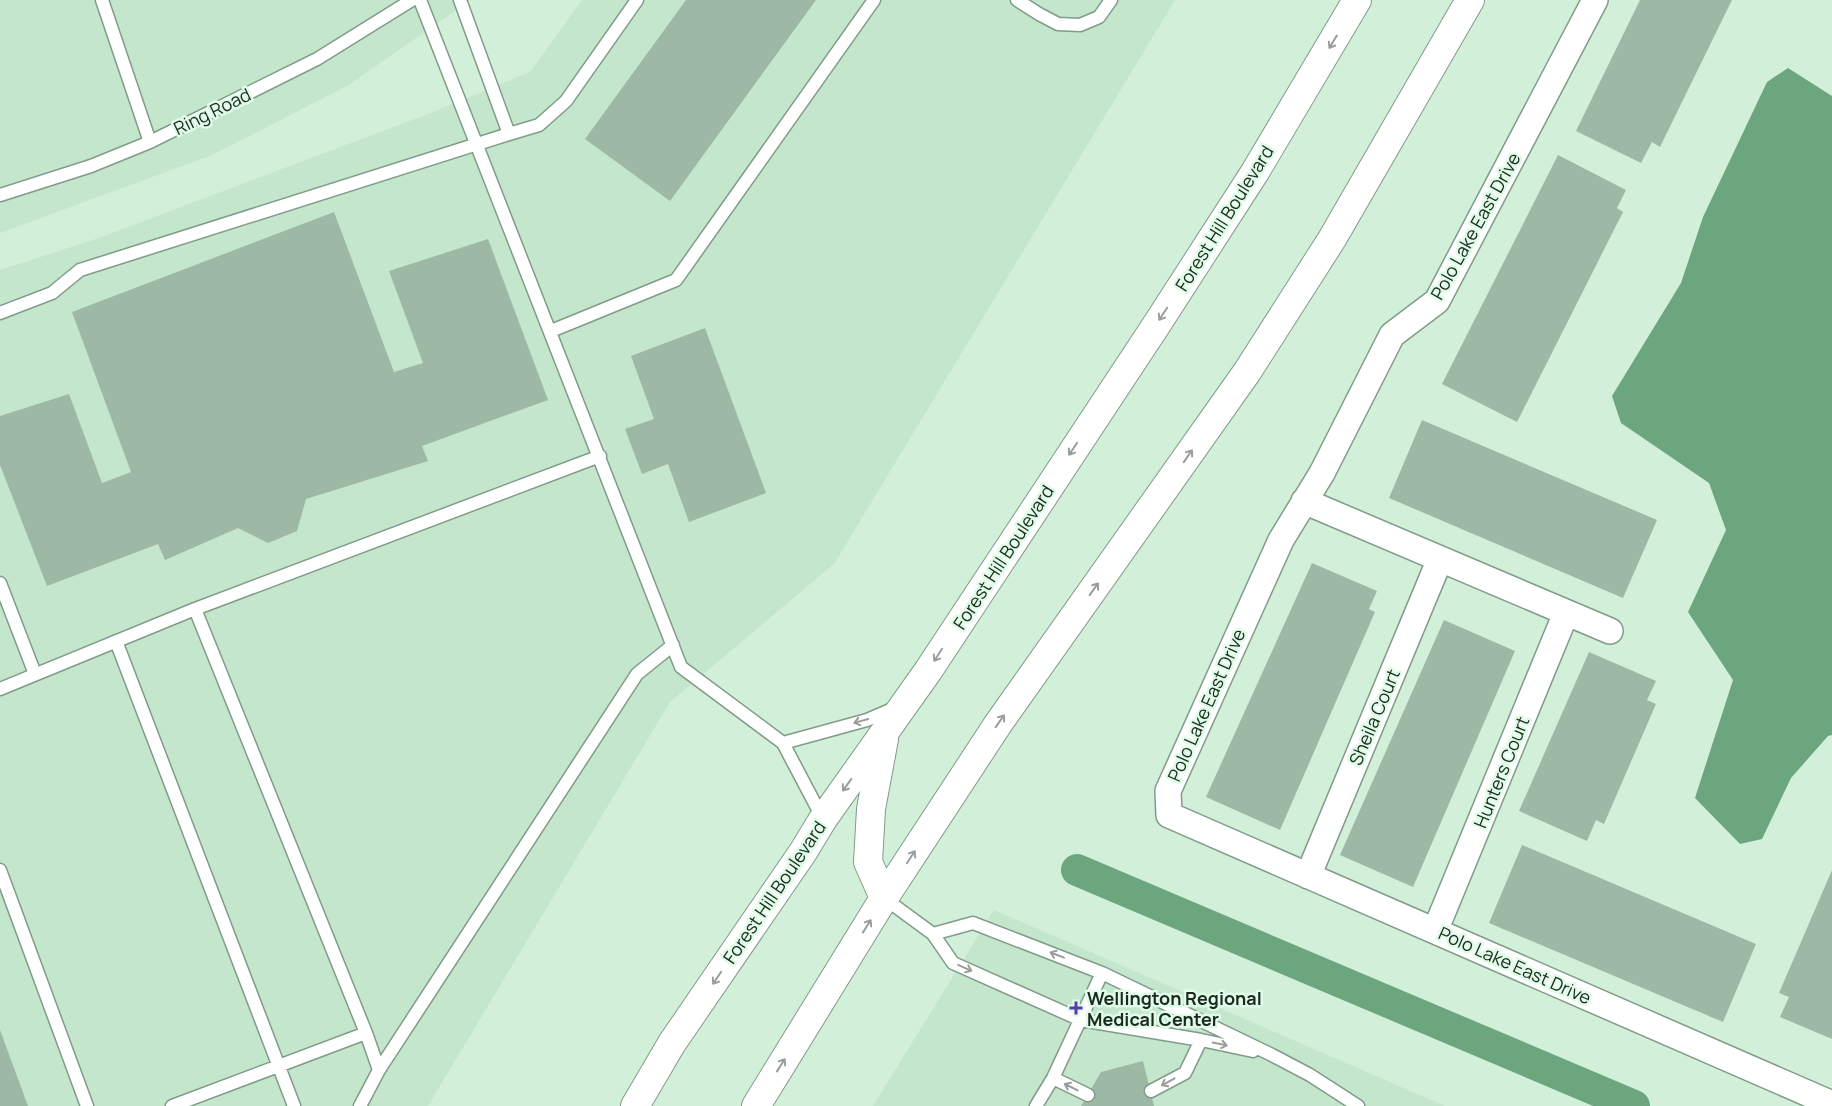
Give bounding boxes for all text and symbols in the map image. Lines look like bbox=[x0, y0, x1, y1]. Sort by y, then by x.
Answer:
one-way arrow bbox=[1327, 35, 1337, 49]
street label: Ring Road bbox=[169, 82, 255, 140]
street label: Forest Hill Boulevard bbox=[1169, 141, 1279, 295]
street label: Polo Lake East Drive bbox=[1425, 148, 1525, 304]
one-way arrow bbox=[1158, 306, 1168, 320]
one-way arrow bbox=[1068, 442, 1079, 456]
one-way arrow bbox=[1183, 449, 1193, 463]
street label: Forest Hill Boulevard bbox=[947, 480, 1059, 634]
one-way arrow bbox=[1089, 582, 1099, 596]
street label: Polo Lake East Drive bbox=[1162, 625, 1250, 785]
one-way arrow bbox=[933, 648, 943, 662]
street label: Sheila Court bbox=[1343, 665, 1405, 769]
street label: Hunters Court bbox=[1468, 713, 1534, 831]
one-way arrow bbox=[995, 714, 1005, 728]
one-way arrow bbox=[853, 717, 869, 726]
one-way arrow bbox=[842, 778, 852, 792]
street label: Forest Hill Boulevard bbox=[717, 816, 831, 968]
one-way arrow bbox=[906, 850, 916, 864]
one-way arrow bbox=[862, 920, 872, 934]
street label: Polo Lake East Drive bbox=[1435, 921, 1595, 1009]
one-way arrow bbox=[1050, 950, 1065, 960]
one-way arrow bbox=[957, 964, 972, 974]
one-way arrow bbox=[712, 971, 722, 985]
place label: Wellington Regional Medical Center bbox=[1087, 986, 1262, 1031]
marker: Wellington Regional Medical Center bbox=[1069, 1001, 1083, 1015]
one-way arrow bbox=[1211, 1040, 1227, 1049]
one-way arrow bbox=[777, 1058, 787, 1072]
one-way arrow bbox=[1162, 1077, 1176, 1087]
one-way arrow bbox=[1063, 1081, 1078, 1091]

